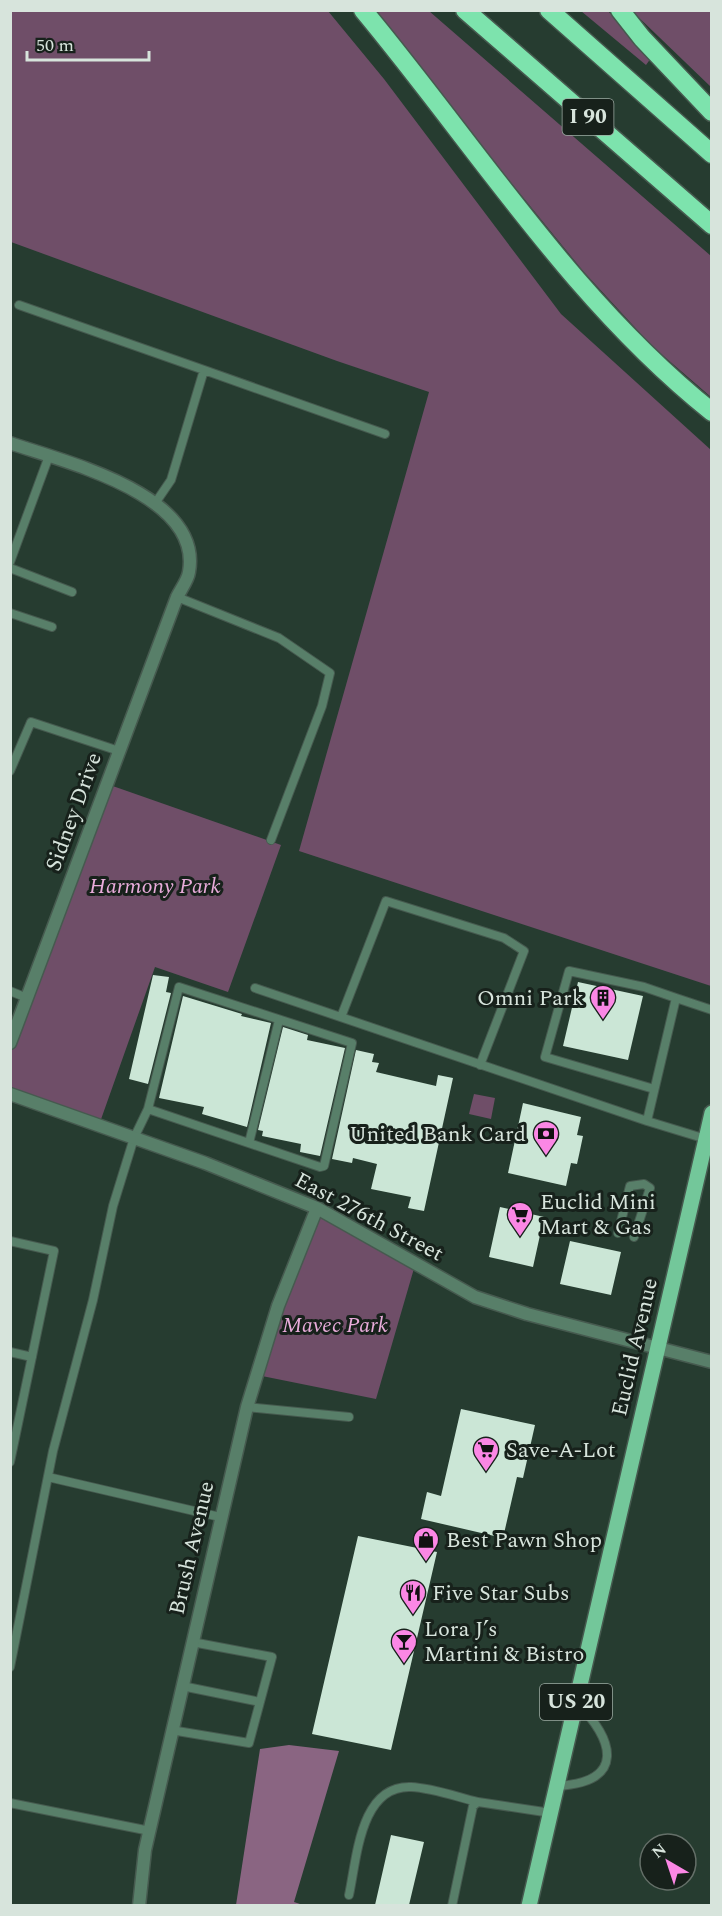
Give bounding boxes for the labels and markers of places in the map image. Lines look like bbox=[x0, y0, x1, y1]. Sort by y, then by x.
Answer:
place label: Omni Park bbox=[477, 982, 584, 1015]
building icon: Omni Park bbox=[588, 983, 618, 1021]
place label: United Bank Card bbox=[349, 1118, 526, 1151]
bank icon: United Bank Card bbox=[531, 1119, 561, 1157]
place label: Euclid Mini Mart & Gas bbox=[540, 1186, 656, 1244]
supermarket icon: Euclid Mini Mart & Gas bbox=[505, 1200, 535, 1238]
place label: Save-A-Lot bbox=[506, 1434, 616, 1467]
supermarket icon: Save-A-Lot bbox=[471, 1435, 501, 1473]
place label: Best Pawn Shop bbox=[446, 1524, 602, 1557]
shop icon: Best Pawn Shop bbox=[411, 1525, 441, 1563]
place label: Five Star Subs bbox=[432, 1577, 569, 1610]
restaurant icon: Five Star Subs bbox=[398, 1578, 428, 1616]
place label: Lora J’s Martini & Bistro bbox=[424, 1613, 584, 1671]
bar icon: Lora J’s Martini & Bistro bbox=[389, 1627, 419, 1665]

